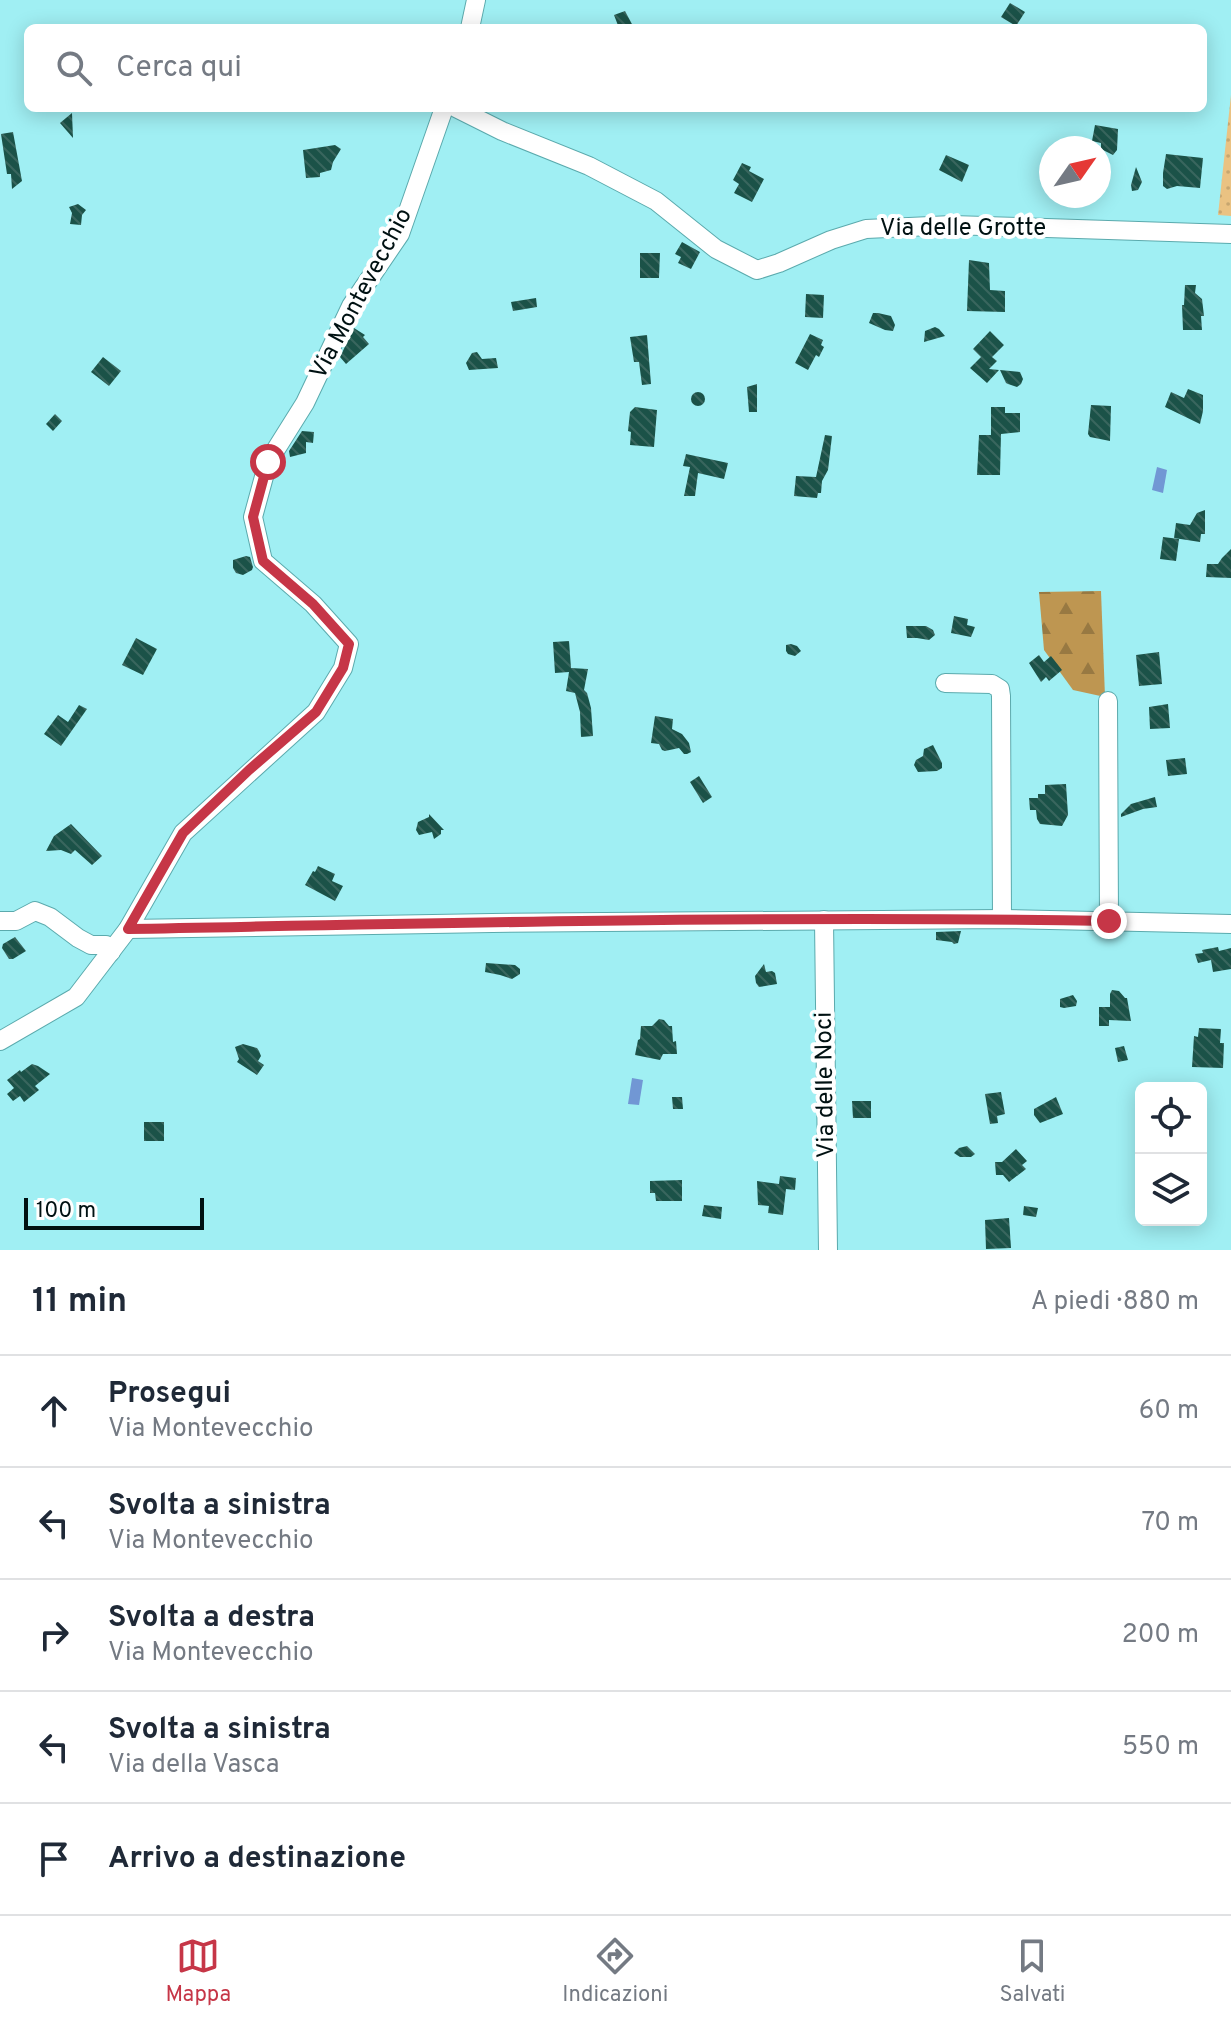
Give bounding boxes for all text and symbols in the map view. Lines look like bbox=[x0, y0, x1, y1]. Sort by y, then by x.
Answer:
search box bbox=[24, 24, 1207, 112]
icon: search bbox=[52, 46, 96, 90]
text: Cerca qui bbox=[116, 50, 242, 87]
north arrow bbox=[1039, 136, 1111, 208]
street label: Via Montevecchio bbox=[304, 203, 420, 385]
street label: Via delle Grotte bbox=[880, 214, 1046, 244]
route start bbox=[250, 444, 286, 480]
route end bbox=[1091, 903, 1127, 939]
street label: Via delle Noci bbox=[810, 1012, 842, 1158]
map controls bbox=[1135, 1082, 1207, 1226]
button: locate bbox=[1135, 1082, 1207, 1154]
button: layers bbox=[1135, 1154, 1207, 1226]
scale bar bbox=[24, 1194, 204, 1230]
text: 100 m bbox=[36, 1198, 96, 1225]
text: 11 min bbox=[32, 1281, 127, 1324]
text: A piedi · 880 m bbox=[1031, 1286, 1199, 1319]
text: Prosegui bbox=[108, 1376, 231, 1413]
icon: ahead bbox=[32, 1389, 76, 1433]
text: 60 m bbox=[1139, 1395, 1199, 1428]
text: Via Montevecchio bbox=[108, 1413, 314, 1446]
text: Svolta a sinistra bbox=[108, 1488, 331, 1525]
icon: left bbox=[32, 1501, 76, 1545]
text: 70 m bbox=[1141, 1507, 1199, 1540]
text: Via Montevecchio bbox=[108, 1525, 314, 1558]
text: Svolta a destra bbox=[108, 1600, 315, 1637]
icon: right bbox=[32, 1613, 76, 1657]
text: 200 m bbox=[1122, 1619, 1199, 1652]
text: Via Montevecchio bbox=[108, 1637, 314, 1670]
text: Svolta a sinistra bbox=[108, 1712, 331, 1749]
icon: left bbox=[32, 1725, 76, 1769]
text: 550 m bbox=[1122, 1731, 1199, 1764]
text: Via della Vasca bbox=[108, 1749, 279, 1782]
icon: arrive bbox=[32, 1837, 76, 1881]
text: Arrivo a destinazione bbox=[108, 1841, 406, 1878]
tab: Mappa bbox=[166, 1934, 231, 2009]
tab: Indicazioni bbox=[562, 1934, 668, 2009]
tab: Salvati bbox=[999, 1934, 1065, 2009]

